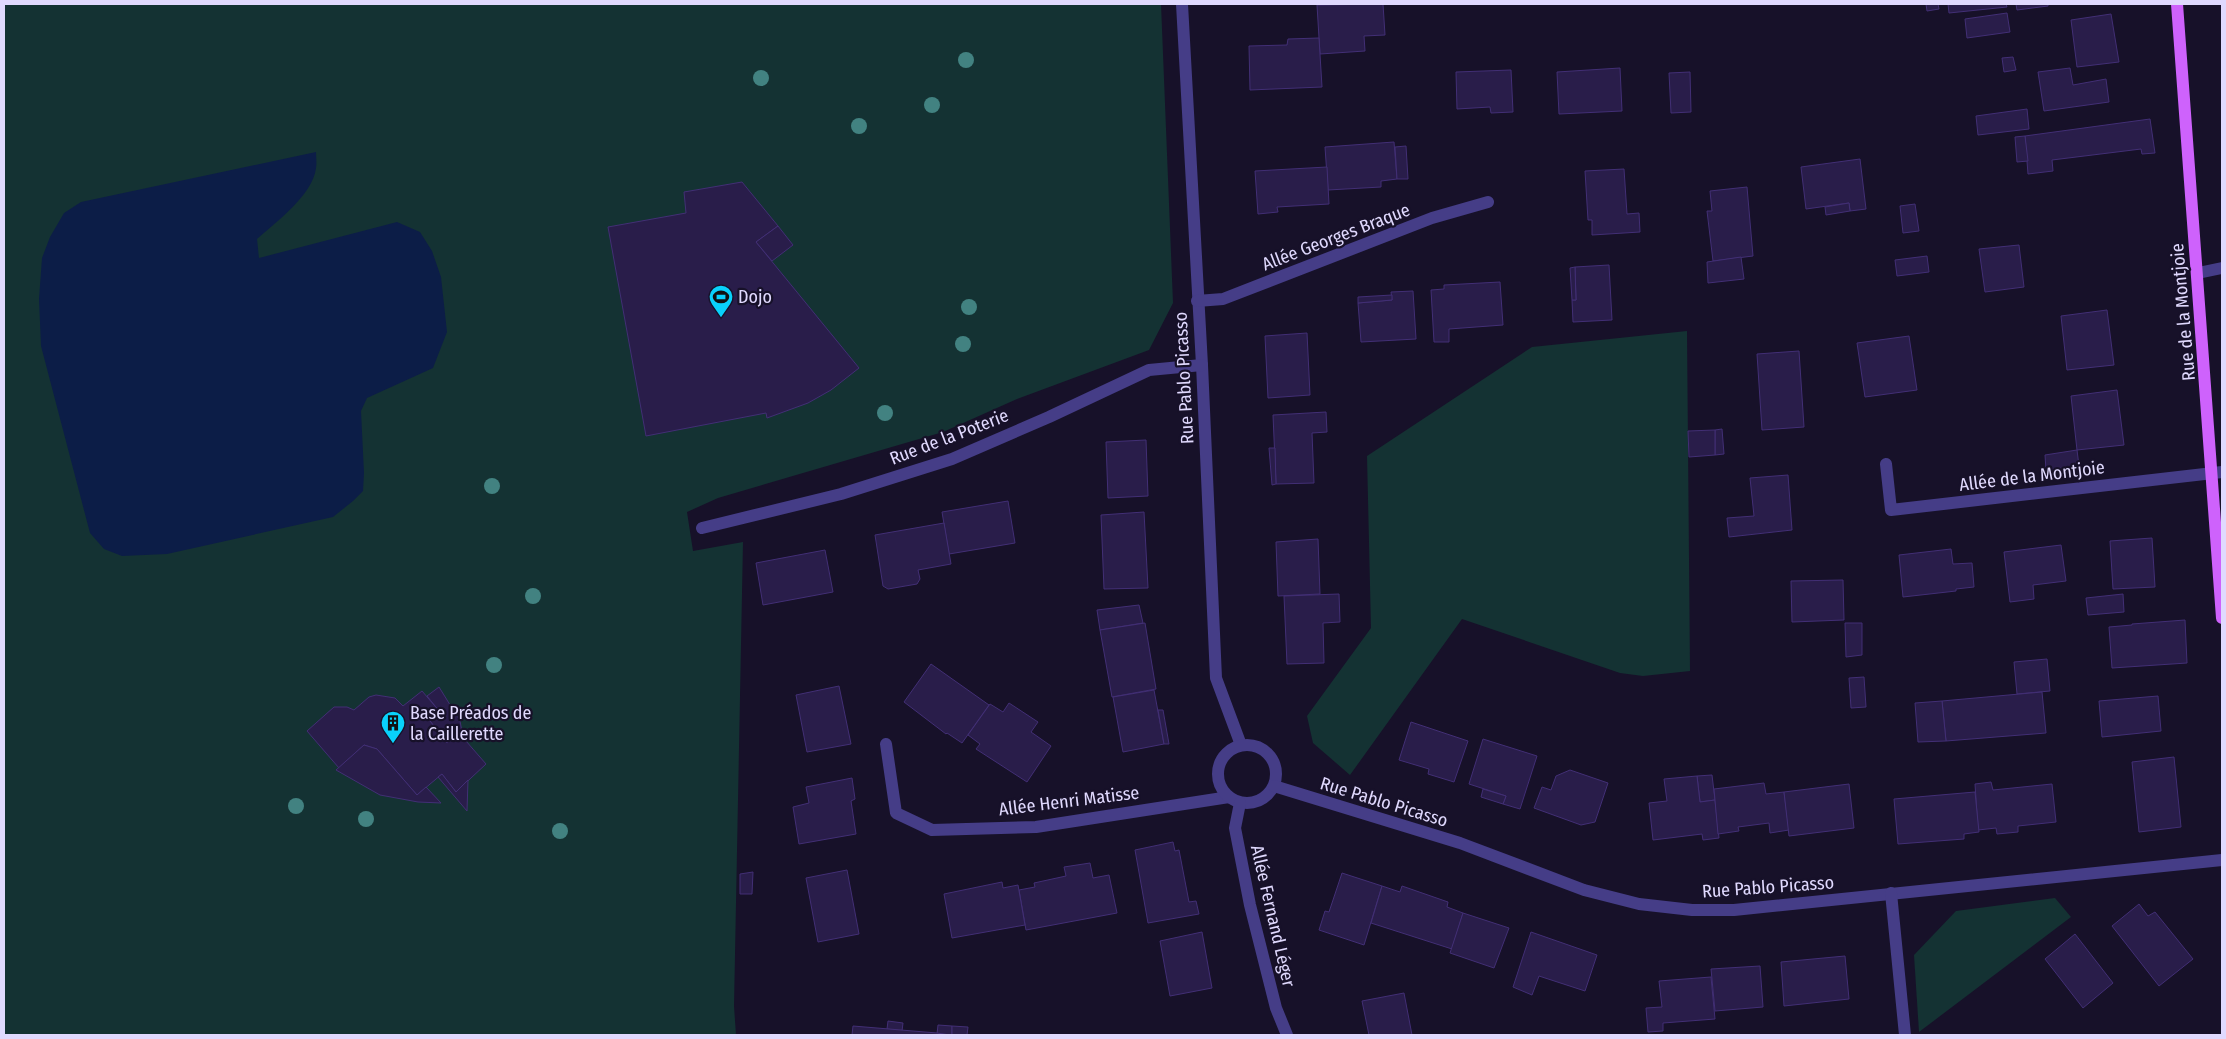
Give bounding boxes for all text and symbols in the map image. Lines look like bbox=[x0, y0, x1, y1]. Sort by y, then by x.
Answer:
street label: Allée Georges Braque bbox=[1259, 199, 1413, 275]
street label: Rue de la Montjoie bbox=[2166, 242, 2200, 382]
sports icon: Dojo bbox=[708, 284, 734, 318]
place label: Dojo bbox=[738, 286, 772, 308]
street label: Rue Pablo Picasso bbox=[1170, 311, 1198, 445]
street label: Rue de la Poterie bbox=[887, 404, 1012, 470]
street label: Allée de la Montjoie bbox=[1958, 456, 2106, 496]
place label: Base Préados de la Caillerette bbox=[410, 702, 531, 745]
building icon: Base Préados de la Caillerette bbox=[380, 710, 406, 744]
street label: Rue Pablo Picasso bbox=[1317, 772, 1451, 832]
street label: Allée Henri Matisse bbox=[998, 781, 1141, 821]
street label: Allée Fernand Léger bbox=[1246, 843, 1300, 990]
street label: Rue Pablo Picasso bbox=[1701, 871, 1835, 903]

